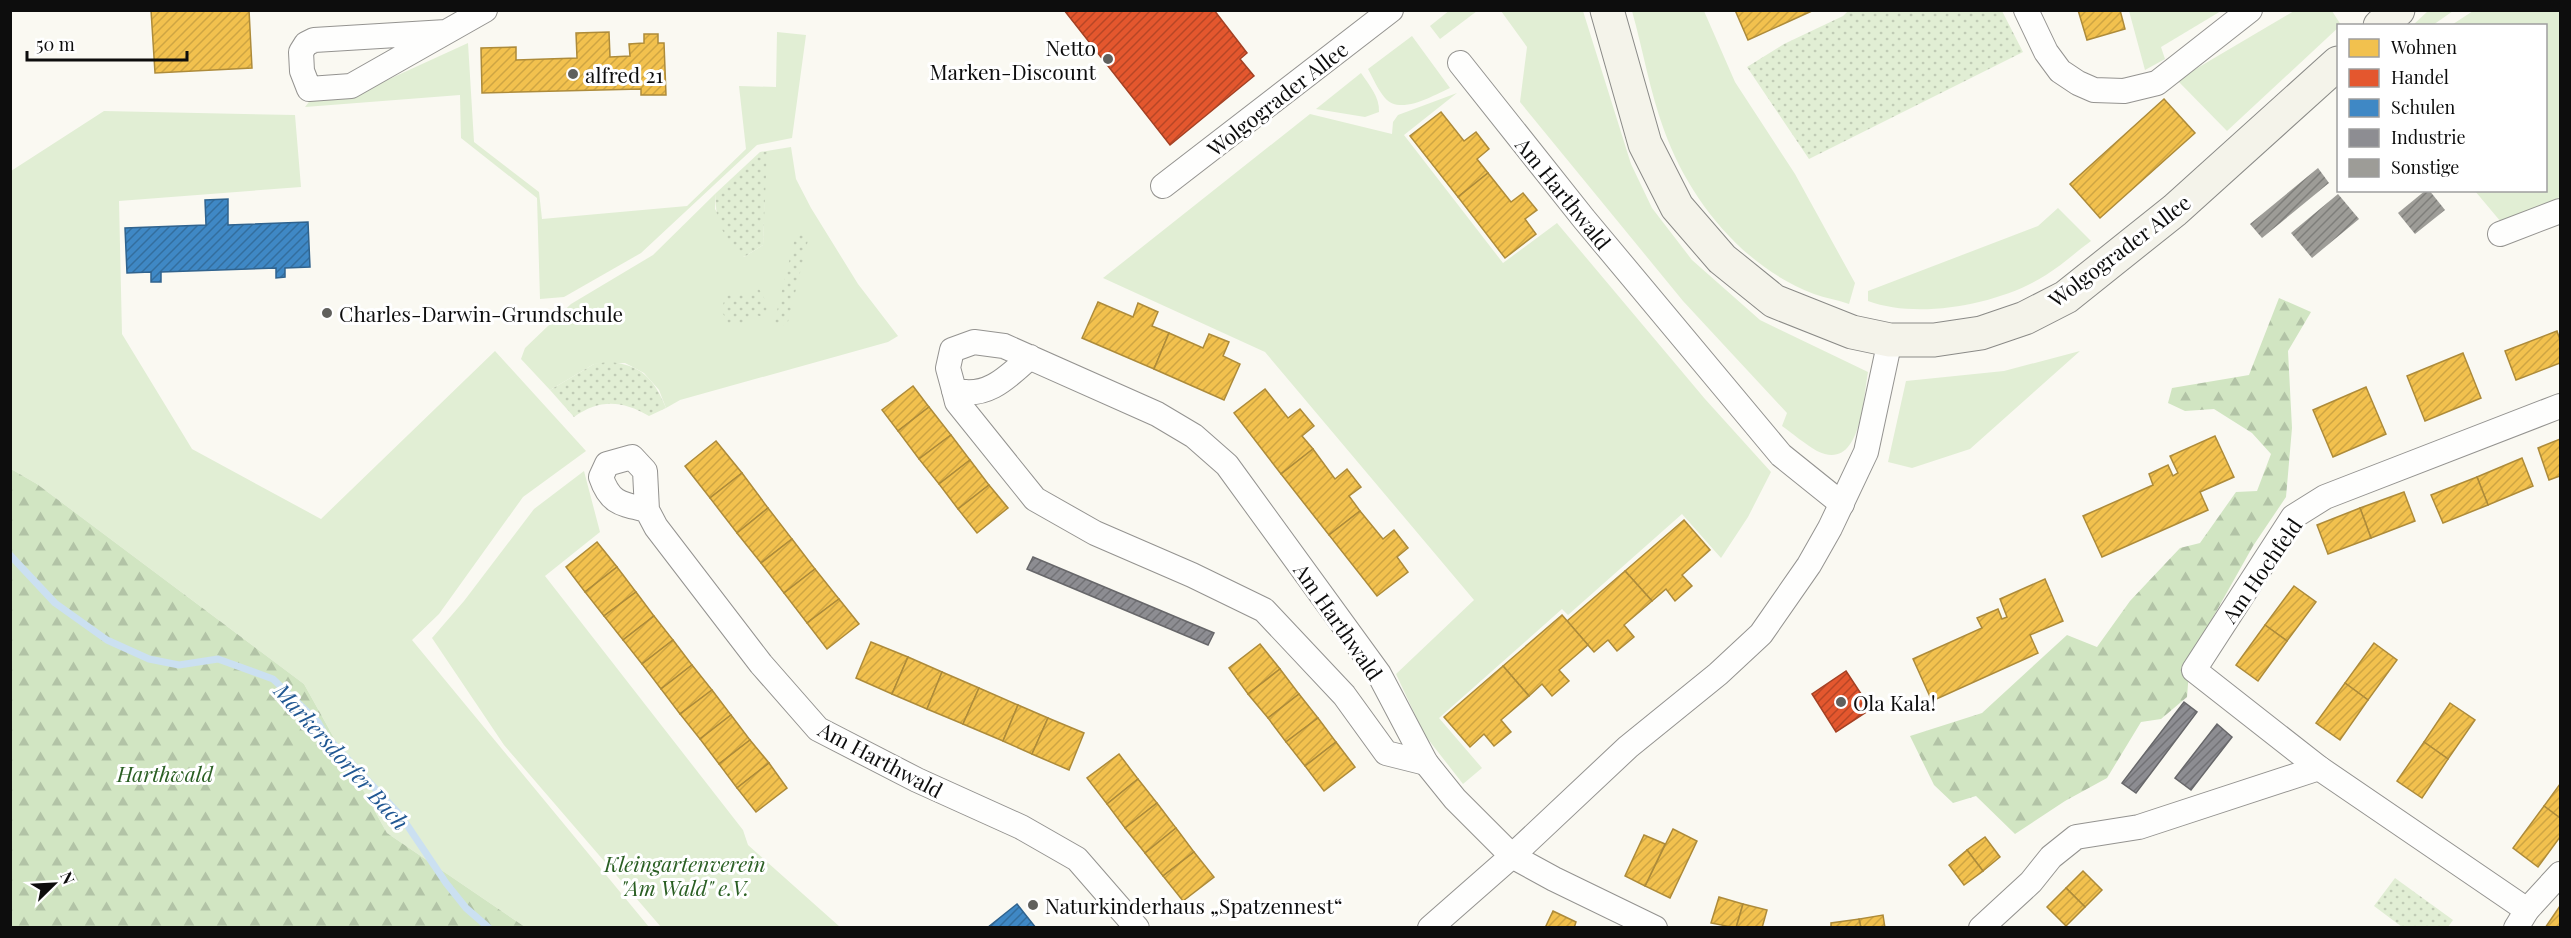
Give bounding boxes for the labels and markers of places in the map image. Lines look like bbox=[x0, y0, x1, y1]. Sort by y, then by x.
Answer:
place label: Netto Marken-Discount bbox=[929, 33, 1097, 85]
marker: Netto Marken-Discount bbox=[1101, 52, 1115, 66]
place label: alfred 21 bbox=[585, 60, 663, 88]
marker: alfred 21 bbox=[566, 67, 580, 81]
place label: Charles-Darwin-Grundschule bbox=[339, 299, 623, 327]
marker: Charles-Darwin-Grundschule bbox=[320, 306, 334, 320]
place label: Ola Kala! bbox=[1853, 688, 1936, 716]
marker: Ola Kala! bbox=[1834, 695, 1848, 709]
place label: Naturkinderhaus „Spatzennest“ bbox=[1045, 891, 1342, 919]
marker: Naturkinderhaus „Spatzennest“ bbox=[1026, 898, 1040, 912]

